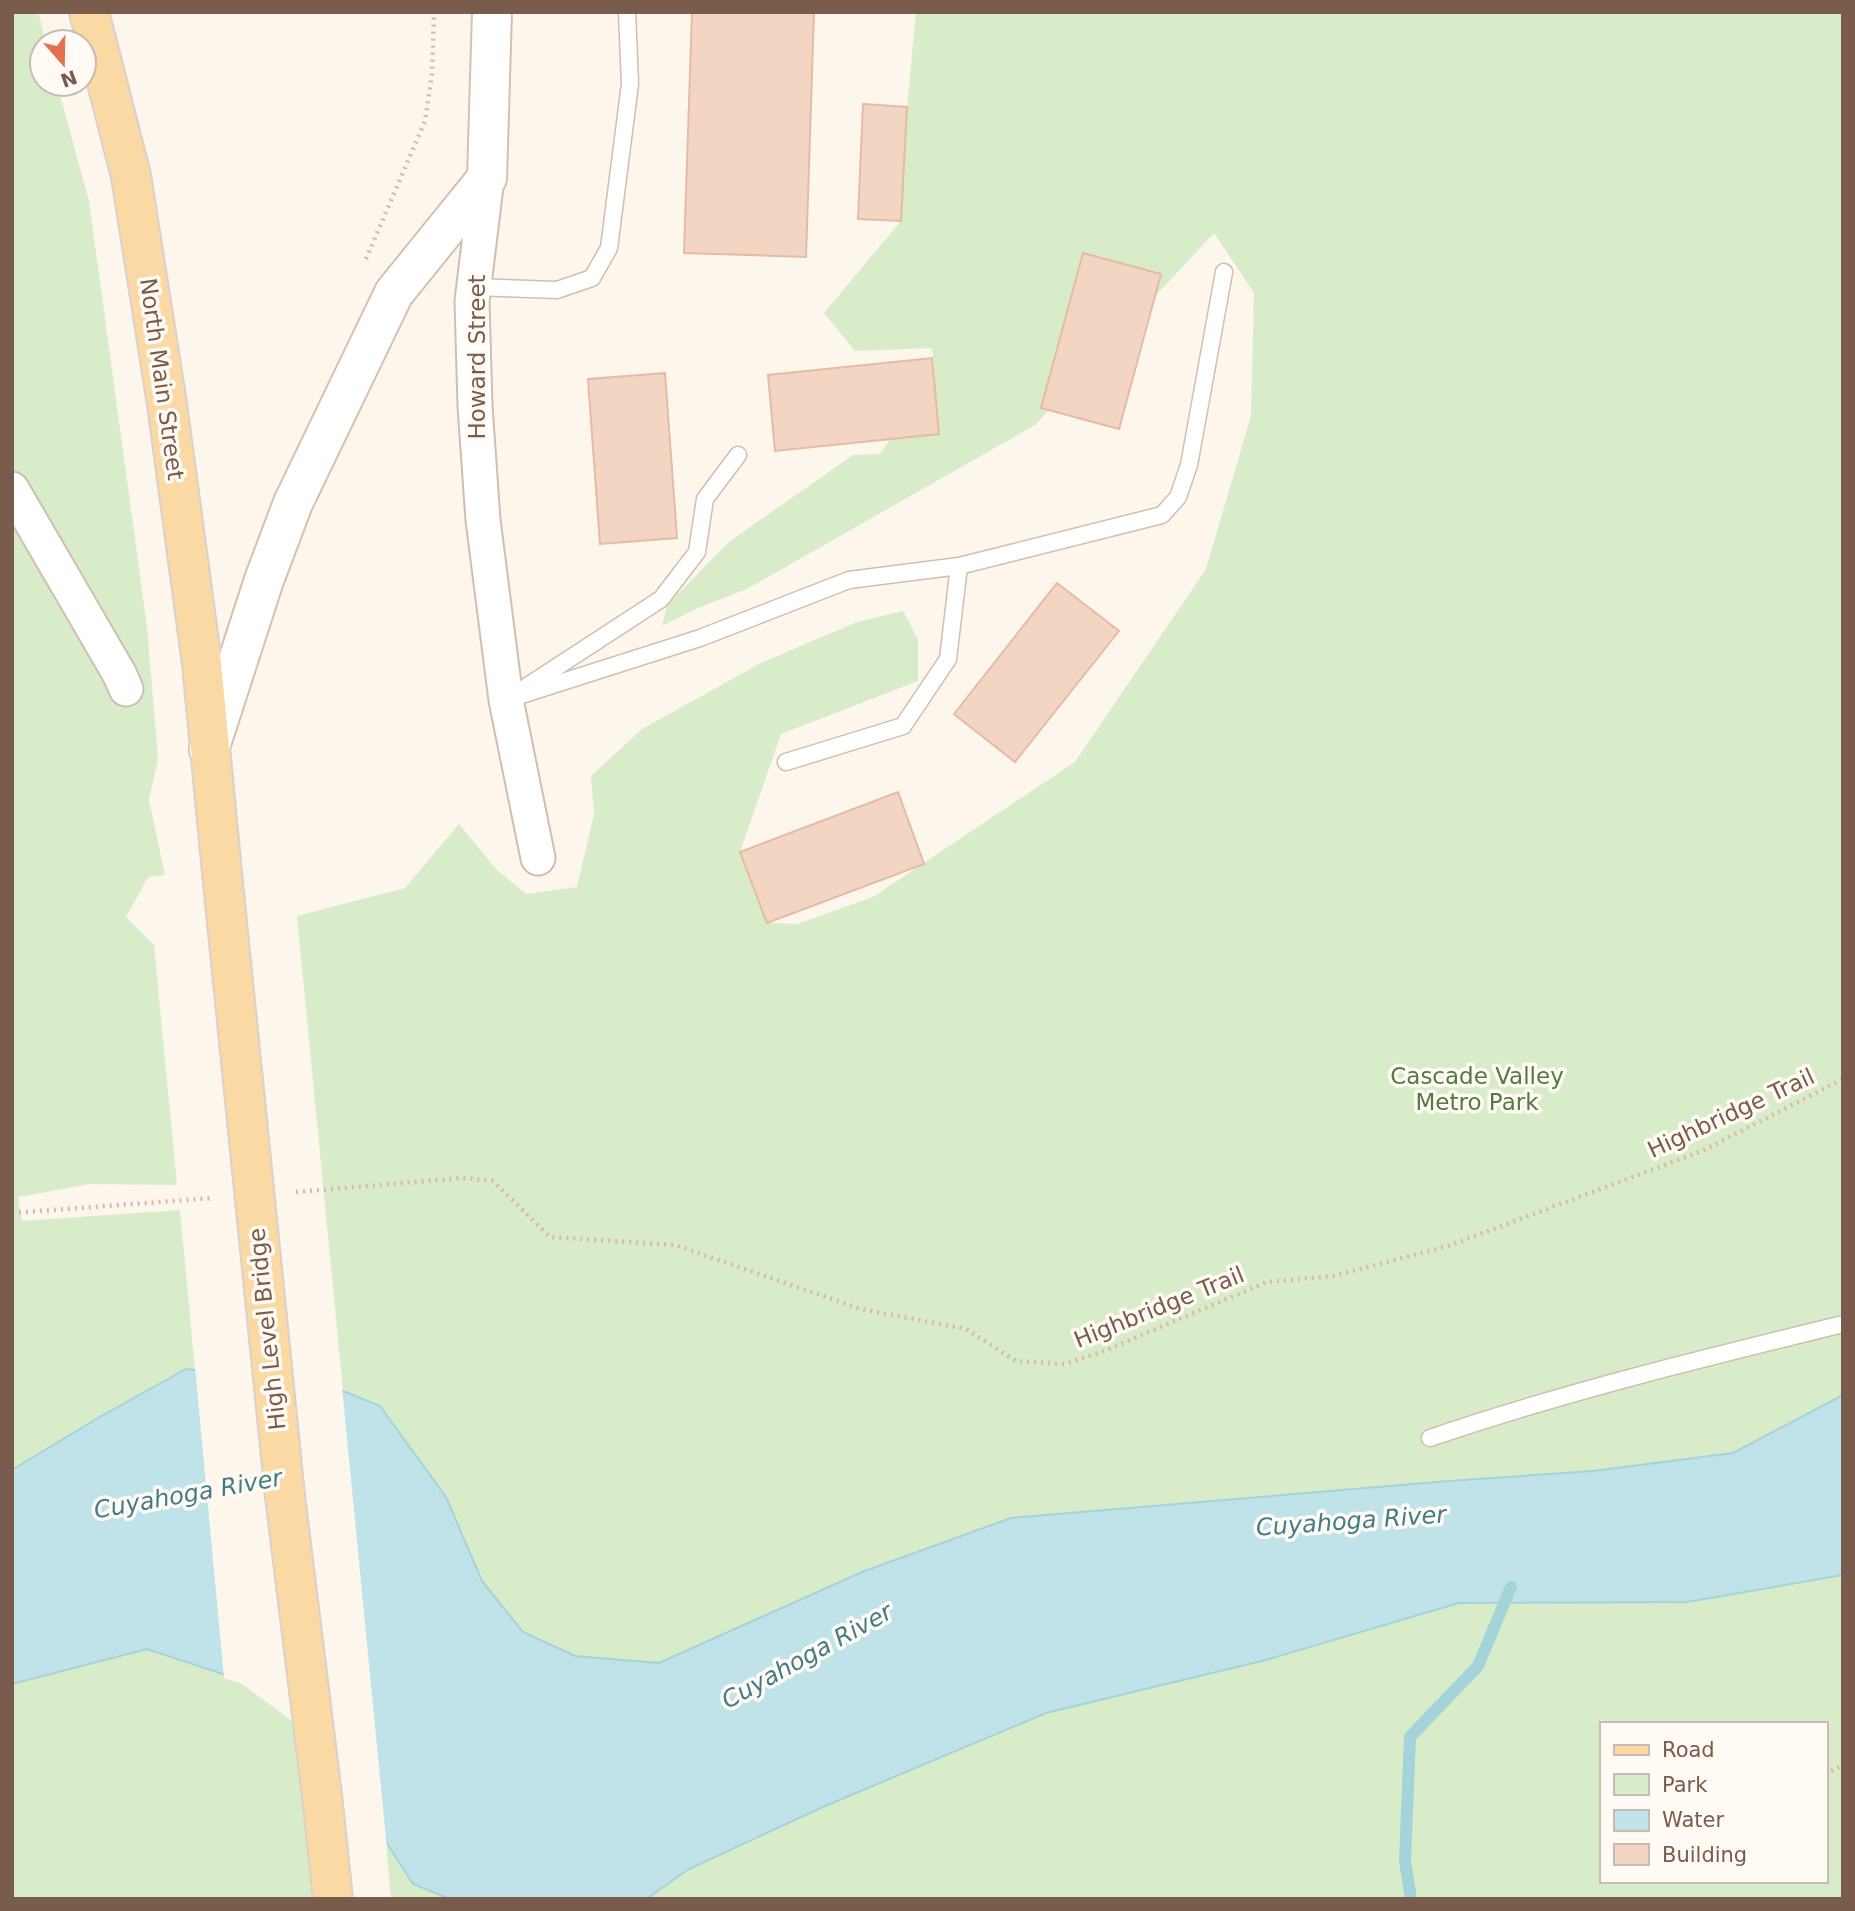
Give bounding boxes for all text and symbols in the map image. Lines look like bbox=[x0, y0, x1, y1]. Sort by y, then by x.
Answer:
north arrow bbox=[28, 28, 98, 98]
text: N bbox=[58, 66, 80, 92]
street label: Howard Street bbox=[464, 274, 490, 440]
street label: North Main Street bbox=[135, 276, 189, 482]
park label: Cascade Valley Metro Park bbox=[1390, 1063, 1564, 1115]
street label: Highbridge Trail bbox=[1643, 1063, 1819, 1163]
street label: High Level Bridge bbox=[243, 1227, 291, 1431]
street label: Highbridge Trail bbox=[1070, 1261, 1248, 1353]
water label: Cuyahoga River bbox=[92, 1463, 286, 1524]
water label: Cuyahoga River bbox=[1255, 1500, 1449, 1542]
water label: Cuyahoga River bbox=[717, 1597, 899, 1714]
legend bbox=[1600, 1722, 1827, 1883]
text: Road bbox=[1662, 1738, 1715, 1762]
text: Park bbox=[1662, 1773, 1708, 1797]
text: Water bbox=[1662, 1808, 1724, 1832]
text: Building bbox=[1662, 1843, 1747, 1867]

